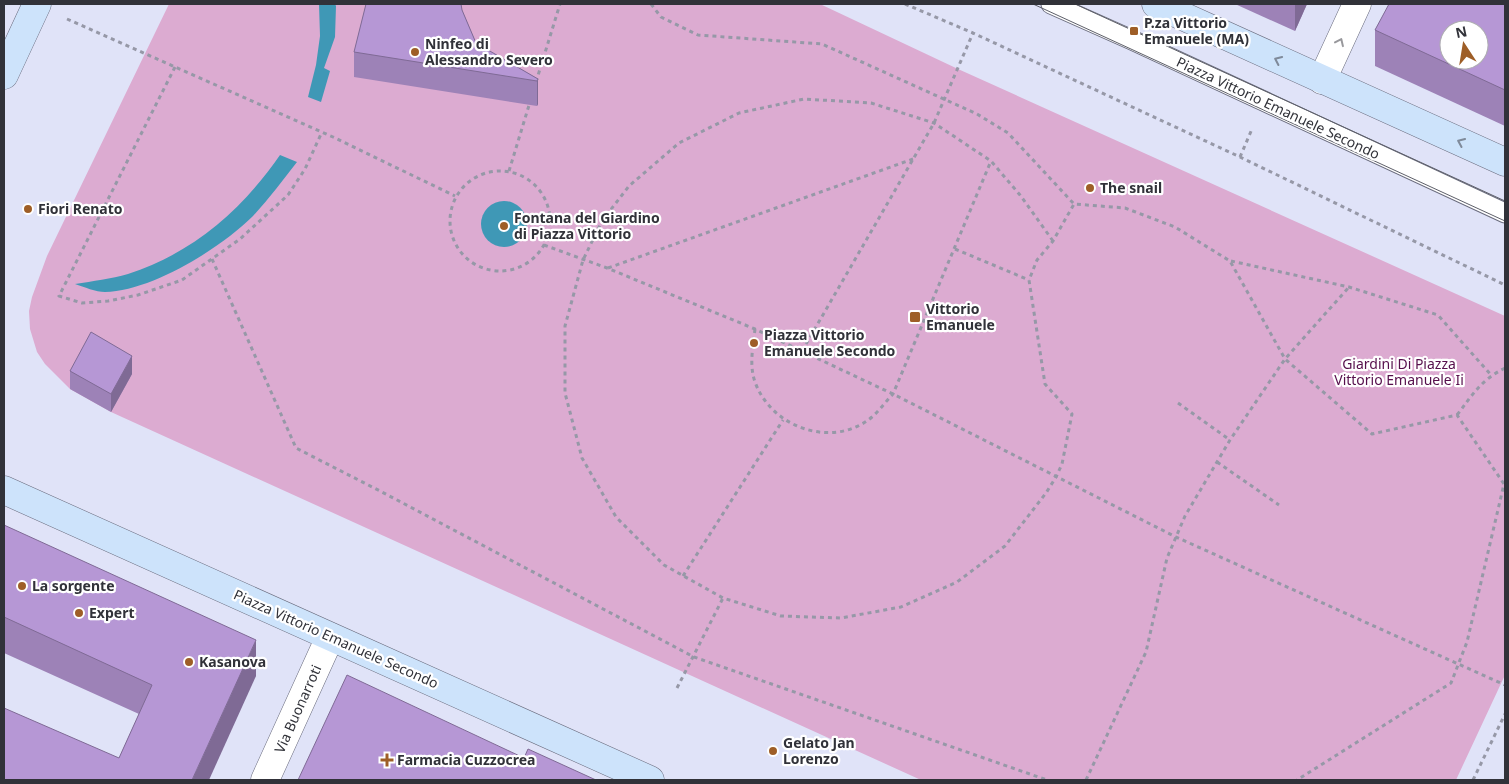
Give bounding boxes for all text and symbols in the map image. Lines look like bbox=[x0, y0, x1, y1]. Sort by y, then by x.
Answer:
place label: P.za Vittorio Emanuele (MA) bbox=[1144, 13, 1249, 48]
north arrow bbox=[1439, 20, 1489, 70]
text: N bbox=[1454, 21, 1469, 42]
marker: P.za Vittorio Emanuele (MA) bbox=[1128, 25, 1140, 37]
place label: Ninfeo di Alessandro Severo bbox=[425, 34, 553, 69]
one-way arrow bbox=[1334, 38, 1344, 47]
marker: Ninfeo di Alessandro Severo bbox=[409, 46, 421, 58]
street label: Piazza Vittorio Emanuele Secondo bbox=[1173, 52, 1383, 163]
one-way arrow bbox=[1274, 55, 1283, 66]
one-way arrow bbox=[1457, 138, 1466, 149]
place label: The snail bbox=[1100, 178, 1162, 197]
marker: The snail bbox=[1084, 182, 1096, 194]
place label: Fiori Renato bbox=[38, 199, 123, 218]
marker: Fiori Renato bbox=[22, 203, 34, 215]
place label: Fontana del Giardino di Piazza Vittorio bbox=[514, 208, 660, 243]
marker: Fontana del Giardino di Piazza Vittorio bbox=[498, 220, 510, 232]
place label: Vittorio Emanuele bbox=[926, 299, 995, 334]
marker: Vittorio Emanuele bbox=[908, 310, 922, 324]
place label: Piazza Vittorio Emanuele Secondo bbox=[764, 325, 896, 360]
marker: Piazza Vittorio Emanuele Secondo bbox=[748, 337, 760, 349]
park label: Giardini Di Piazza Vittorio Emanuele Ii bbox=[1334, 354, 1464, 389]
place label: La sorgente bbox=[32, 576, 115, 595]
marker: La sorgente bbox=[16, 580, 28, 592]
street label: Piazza Vittorio Emanuele Secondo bbox=[231, 585, 442, 692]
place label: Expert bbox=[89, 603, 134, 622]
marker: Expert bbox=[73, 607, 85, 619]
place label: Kasanova bbox=[199, 652, 266, 671]
marker: Kasanova bbox=[183, 656, 195, 668]
street label: Via Buonarroti bbox=[270, 662, 325, 756]
place label: Gelato Jan Lorenzo bbox=[783, 733, 855, 768]
marker: Gelato Jan Lorenzo bbox=[767, 745, 779, 757]
place label: Farmacia Cuzzocrea bbox=[397, 750, 535, 769]
marker: Farmacia Cuzzocrea bbox=[381, 754, 393, 766]

